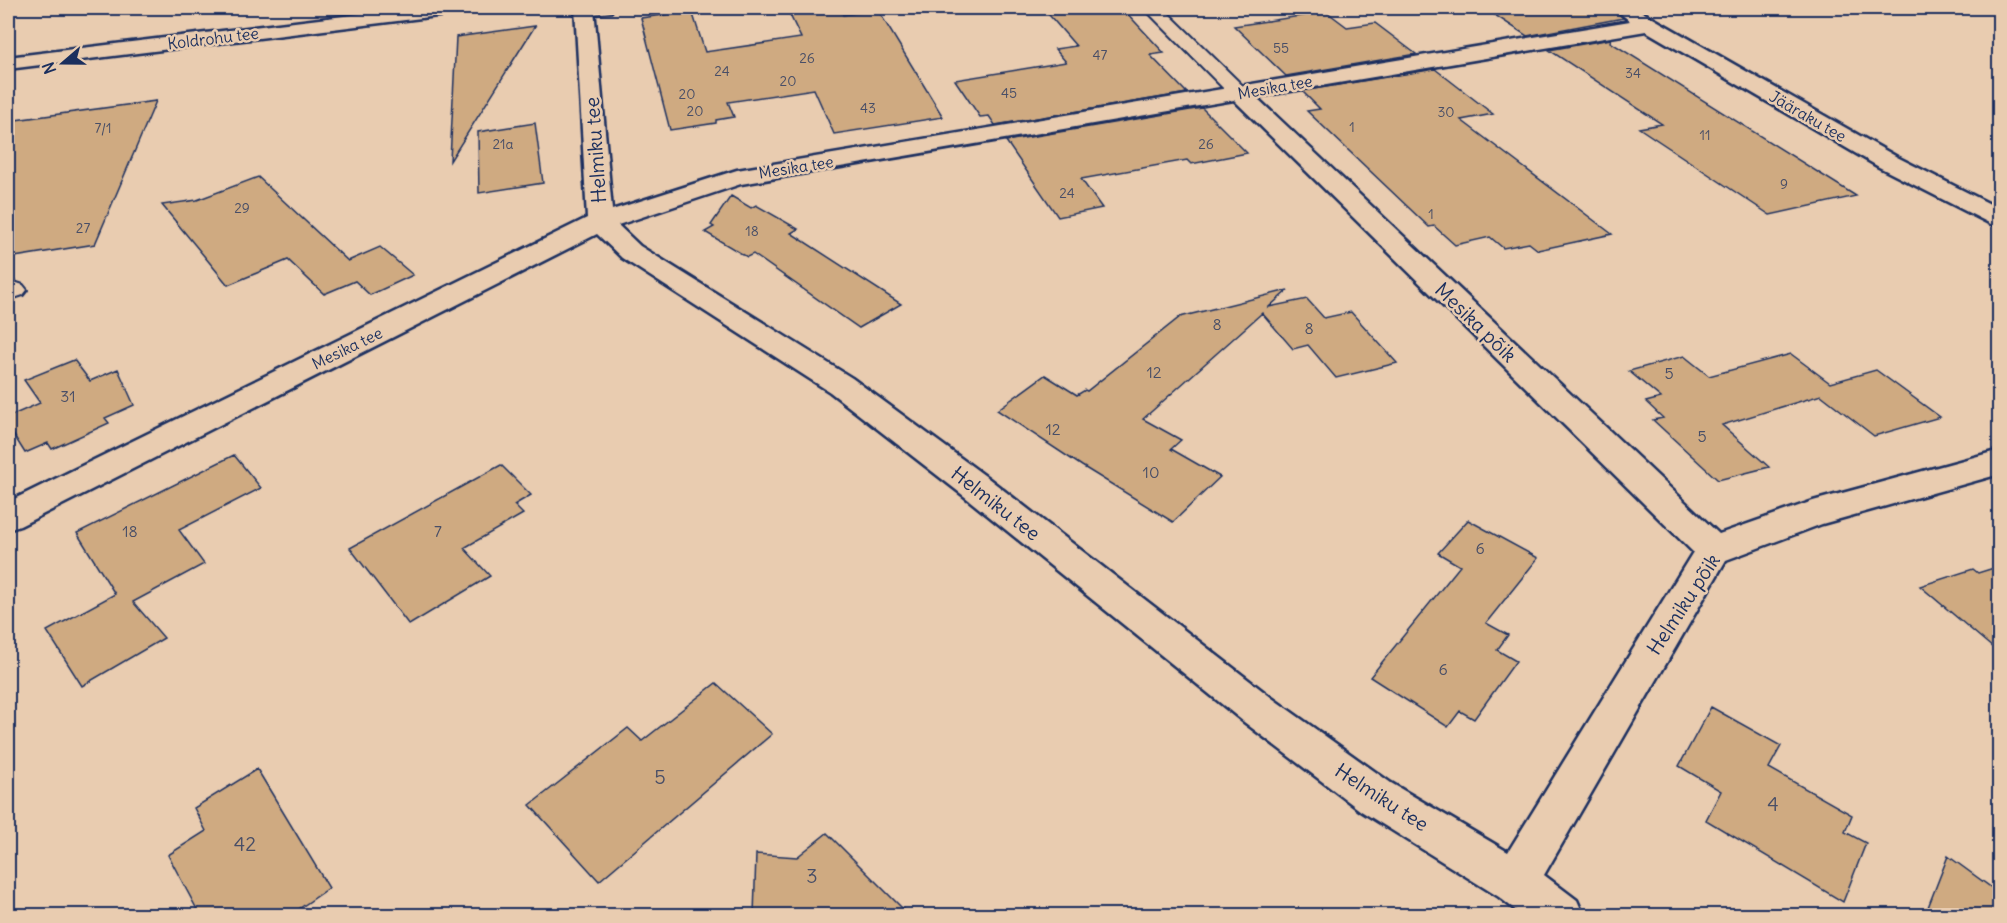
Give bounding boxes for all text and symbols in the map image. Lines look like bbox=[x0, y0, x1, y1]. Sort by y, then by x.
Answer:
street label: Koldrohu tee bbox=[166, 22, 260, 54]
north arrow bbox=[33, 33, 93, 93]
house number: 55 bbox=[1273, 39, 1289, 57]
house number: 47 bbox=[1093, 46, 1108, 64]
house number: 26 bbox=[799, 49, 815, 67]
text: N bbox=[38, 60, 60, 77]
house number: 24 bbox=[714, 62, 730, 80]
house number: 34 bbox=[1625, 64, 1641, 82]
street label: Mesika tee bbox=[1236, 71, 1314, 103]
house number: 20 bbox=[780, 72, 796, 90]
house number: 45 bbox=[1001, 84, 1017, 102]
house number: 20 bbox=[679, 85, 695, 103]
street label: Jääraku tee bbox=[1766, 86, 1850, 146]
street label: Helmiku tee bbox=[579, 96, 611, 204]
house number: 43 bbox=[860, 99, 876, 117]
house number: 20 bbox=[687, 102, 703, 120]
house number: 30 bbox=[1437, 103, 1455, 121]
house number: 1 bbox=[1349, 118, 1355, 136]
house number: 7/1 bbox=[94, 119, 112, 137]
house number: 11 bbox=[1699, 126, 1711, 144]
house number: 21a bbox=[492, 135, 514, 153]
house number: 26 bbox=[1198, 135, 1214, 153]
street label: Mesika tee bbox=[757, 151, 835, 183]
house number: 9 bbox=[1780, 175, 1788, 193]
house number: 24 bbox=[1059, 184, 1075, 202]
house number: 29 bbox=[234, 199, 250, 217]
house number: 1 bbox=[1428, 205, 1434, 223]
house number: 27 bbox=[76, 219, 90, 237]
house number: 18 bbox=[745, 222, 759, 240]
street label: Mesika põik bbox=[1430, 277, 1522, 367]
house number: 8 bbox=[1212, 314, 1222, 334]
house number: 8 bbox=[1304, 318, 1314, 338]
street label: Mesika tee bbox=[309, 322, 385, 374]
house number: 12 bbox=[1146, 362, 1162, 382]
house number: 5 bbox=[1664, 363, 1674, 383]
house number: 31 bbox=[60, 386, 76, 406]
house number: 12 bbox=[1045, 419, 1061, 439]
house number: 5 bbox=[1697, 426, 1707, 446]
street label: Helmiku tee bbox=[946, 460, 1046, 546]
house number: 10 bbox=[1143, 462, 1159, 482]
house number: 18 bbox=[122, 521, 138, 541]
house number: 7 bbox=[434, 521, 442, 541]
house number: 6 bbox=[1475, 538, 1485, 558]
street label: Helmiku põik bbox=[1641, 549, 1725, 659]
house number: 6 bbox=[1438, 659, 1448, 679]
street label: Helmiku tee bbox=[1331, 758, 1433, 836]
house number: 5 bbox=[654, 764, 666, 789]
house number: 4 bbox=[1767, 791, 1779, 816]
house number: 42 bbox=[234, 831, 256, 856]
house number: 3 bbox=[806, 863, 818, 888]

